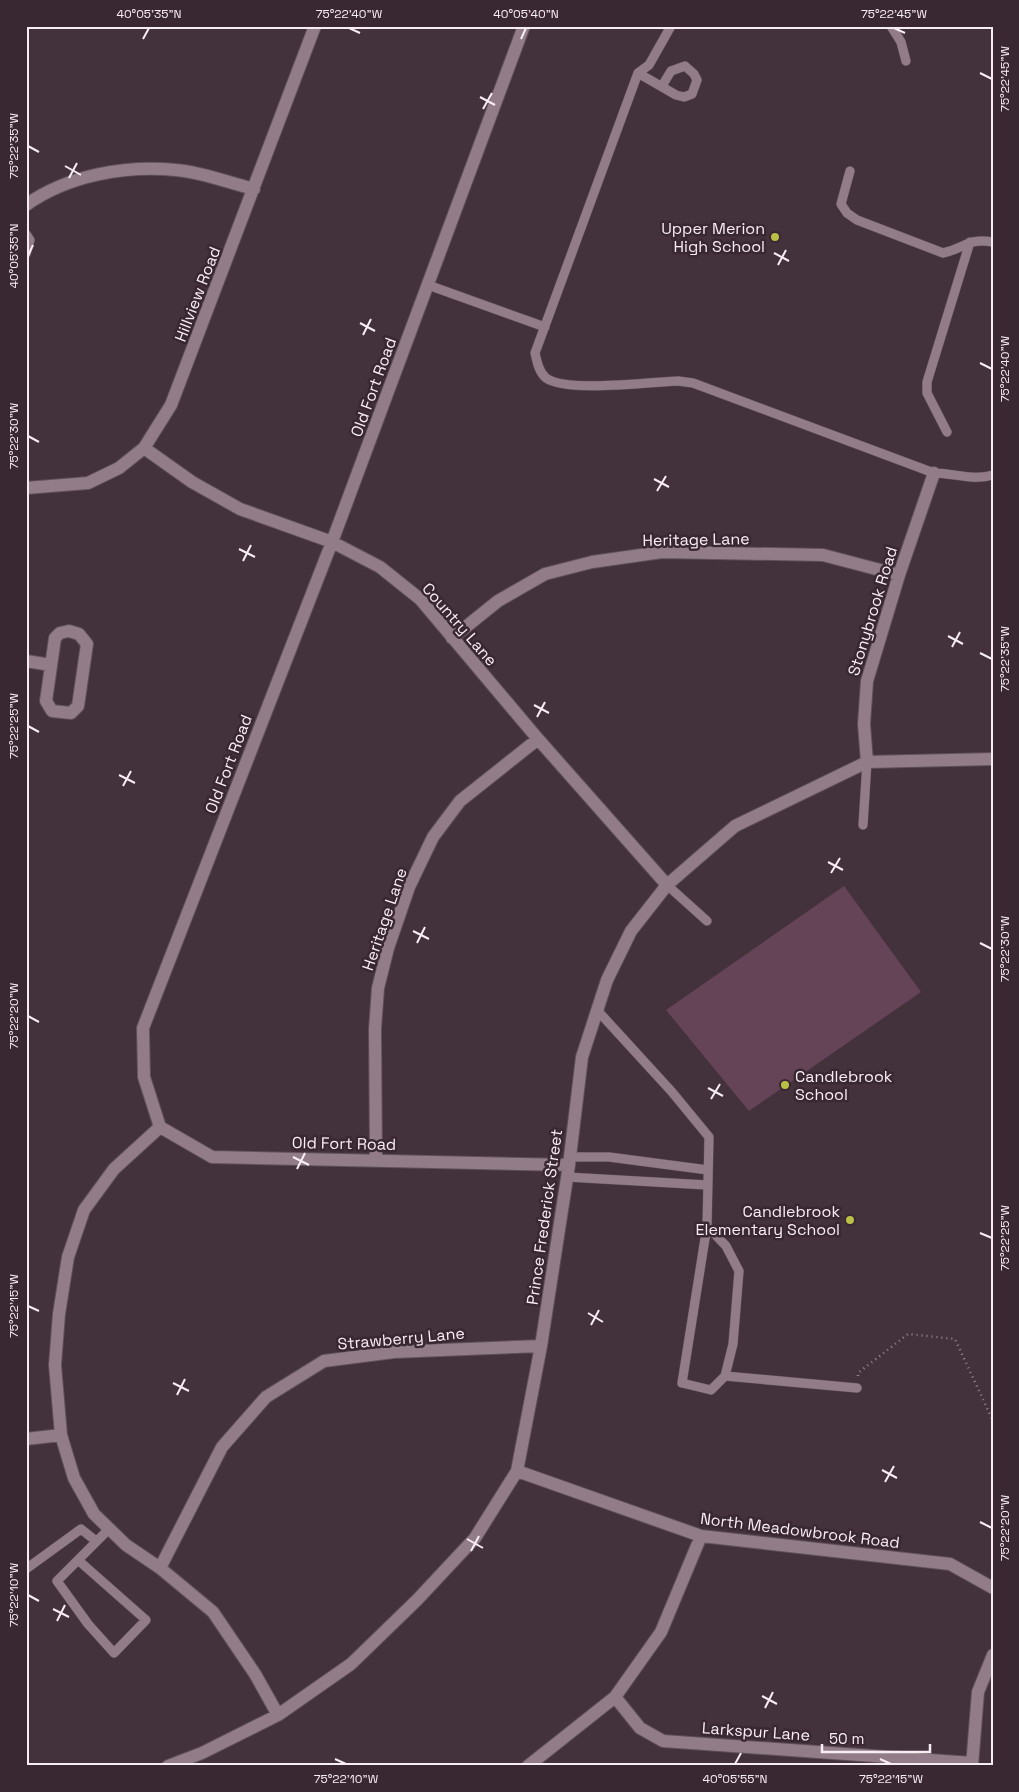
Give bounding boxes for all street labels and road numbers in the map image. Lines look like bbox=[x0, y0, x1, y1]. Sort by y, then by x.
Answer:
street label: Hillview Road bbox=[170, 244, 225, 345]
street label: Old Fort Road bbox=[346, 335, 401, 440]
street label: Heritage Lane bbox=[642, 528, 750, 551]
street label: Stonybrook Road bbox=[843, 544, 902, 678]
street label: Country Lane bbox=[418, 578, 502, 670]
street label: Old Fort Road bbox=[200, 712, 257, 817]
street label: Heritage Lane bbox=[357, 865, 412, 973]
street label: Prince Frederick Street bbox=[522, 1128, 567, 1306]
street label: Old Fort Road bbox=[292, 1132, 396, 1155]
street label: Strawberry Lane bbox=[336, 1322, 466, 1355]
street label: North Meadowbrook Road bbox=[699, 1508, 901, 1553]
street label: Larkspur Lane bbox=[701, 1717, 811, 1746]

